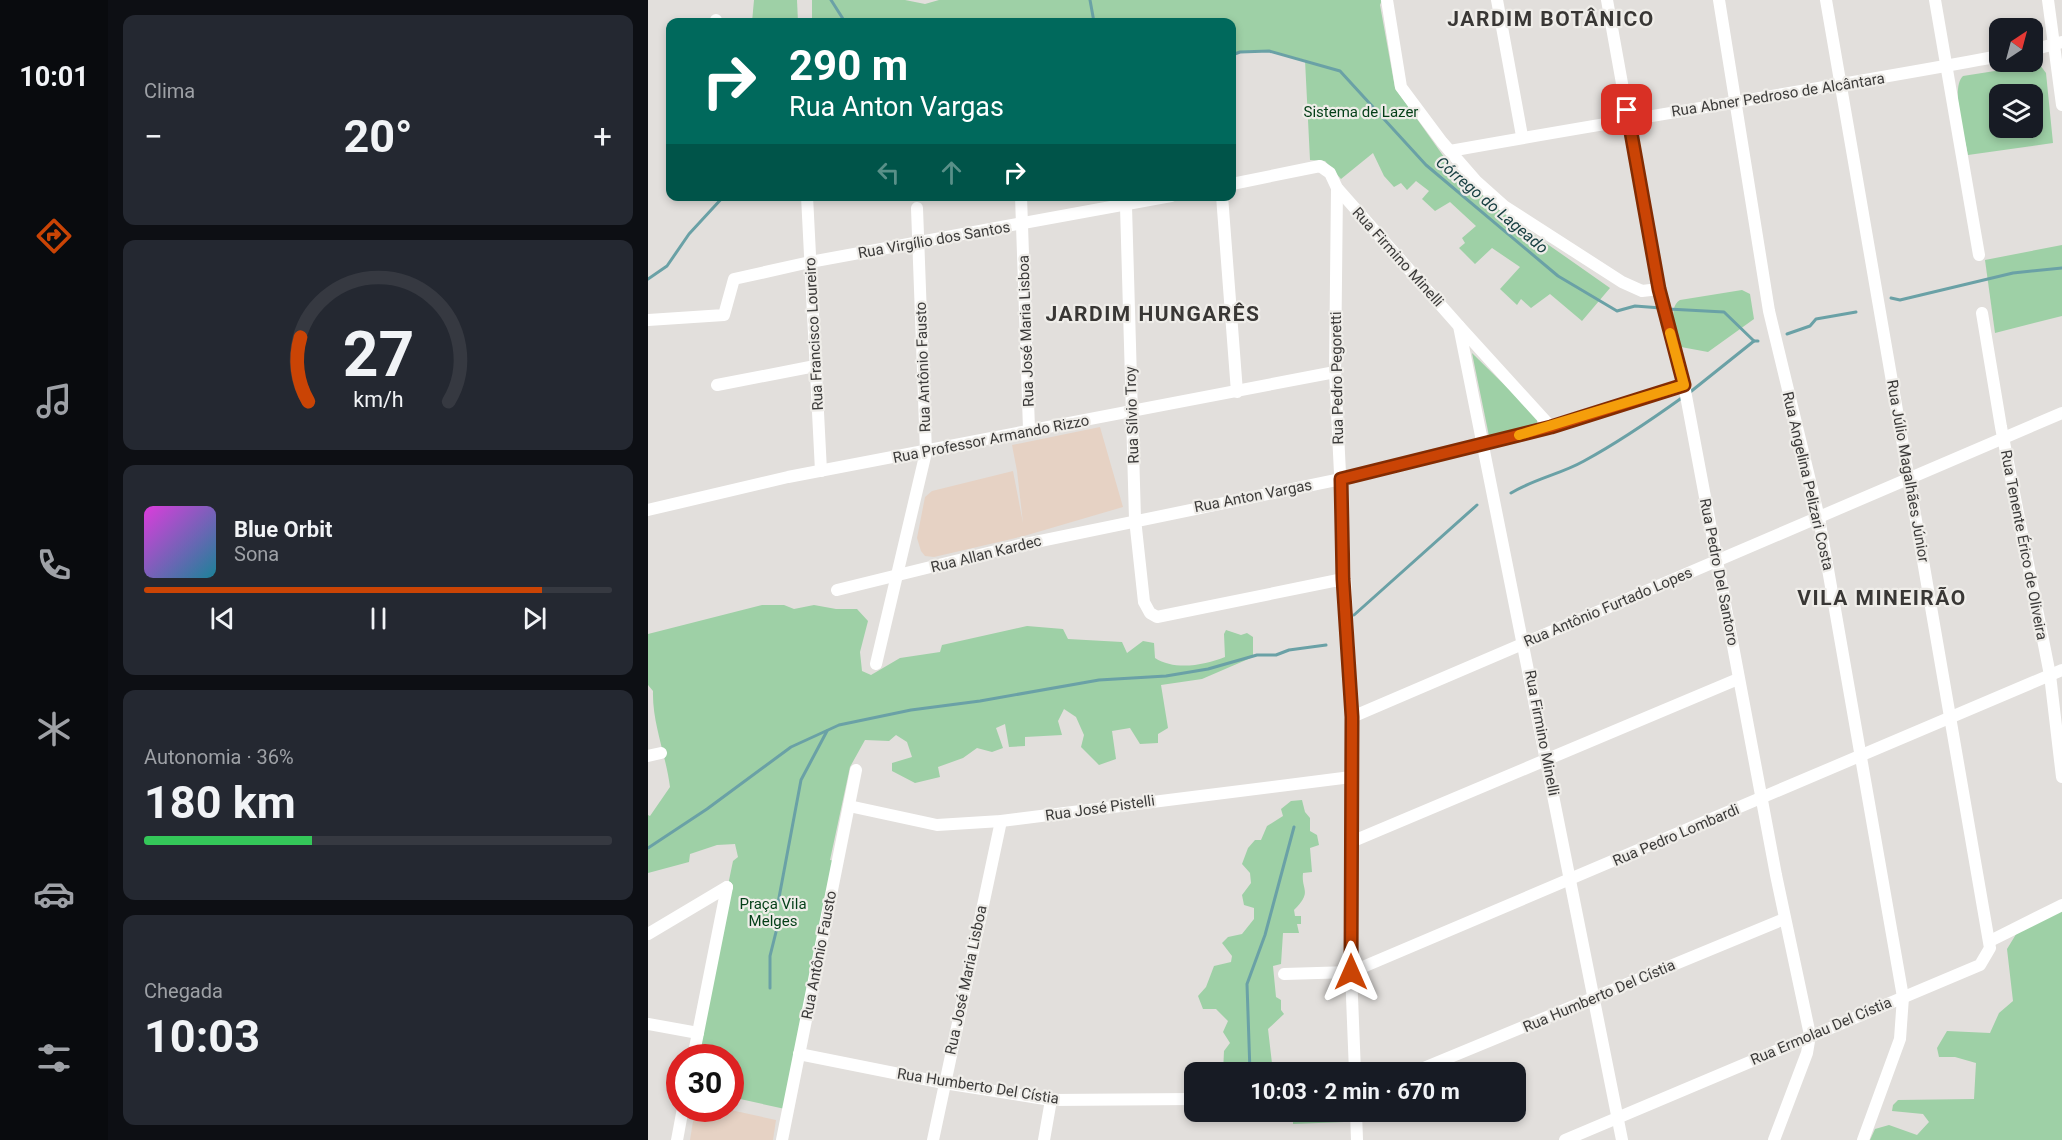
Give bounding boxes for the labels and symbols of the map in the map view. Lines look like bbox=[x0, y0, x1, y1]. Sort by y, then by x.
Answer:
district label: JARDIM BOTÂNICO bbox=[1447, 7, 1655, 31]
north arrow bbox=[1989, 18, 2043, 72]
street label: Rua Abner Pedroso de Alcântara bbox=[1670, 69, 1886, 121]
pin bbox=[1601, 84, 1652, 135]
park label: Sistema de Lazer bbox=[1304, 103, 1418, 121]
water label: Córrego do Lageado bbox=[1432, 153, 1552, 257]
street label: Rua Firmino Minelli bbox=[1349, 204, 1447, 310]
street label: Rua Virgílio dos Santos bbox=[857, 218, 1011, 262]
street label: Rua José Maria Lisboa bbox=[1014, 255, 1038, 407]
street label: Rua Francisco Loureiro bbox=[801, 257, 827, 411]
street label: Rua Antônio Fausto bbox=[912, 301, 934, 433]
district label: JARDIM HUNGARÊS bbox=[1045, 302, 1261, 326]
street label: Rua Pedro Pegoretti bbox=[1327, 311, 1347, 445]
street label: Rua Sílvio Troy bbox=[1121, 366, 1143, 464]
street label: Rua Júlio Magalhães Júnior bbox=[1883, 378, 1933, 564]
street label: Rua Angelina Pelizari Costa bbox=[1779, 390, 1837, 572]
street label: Rua Professor Armando Rizzo bbox=[891, 411, 1091, 467]
street label: Rua Tenente Érico de Oliveira bbox=[1997, 448, 2051, 642]
street label: Rua Anton Vargas bbox=[1193, 476, 1313, 516]
street label: Rua Pedro Del Santoro bbox=[1696, 497, 1742, 647]
street label: Rua Allan Kardec bbox=[929, 532, 1043, 576]
street label: Rua Antônio Furtado Lopes bbox=[1521, 563, 1695, 651]
district label: VILA MINEIRÃO bbox=[1797, 586, 1967, 610]
street label: Rua Firmino Minelli bbox=[1521, 669, 1563, 797]
street label: Rua José Pistelli bbox=[1044, 791, 1156, 825]
street label: Rua Pedro Lombardi bbox=[1610, 800, 1742, 870]
street label: Rua Antônio Fausto bbox=[798, 889, 840, 1021]
park label: Praça Vila Melges bbox=[739, 895, 807, 930]
street label: Rua José Maria Lisboa bbox=[941, 904, 991, 1056]
position arrow bbox=[1319, 940, 1383, 1004]
street label: Rua Humberto Del Cístia bbox=[1520, 956, 1678, 1036]
street label: Rua Ermolau Del Cístia bbox=[1748, 993, 1894, 1069]
speed limit sign: 30 bbox=[666, 1044, 744, 1122]
street label: Rua Humberto Del Cístia bbox=[896, 1064, 1060, 1108]

